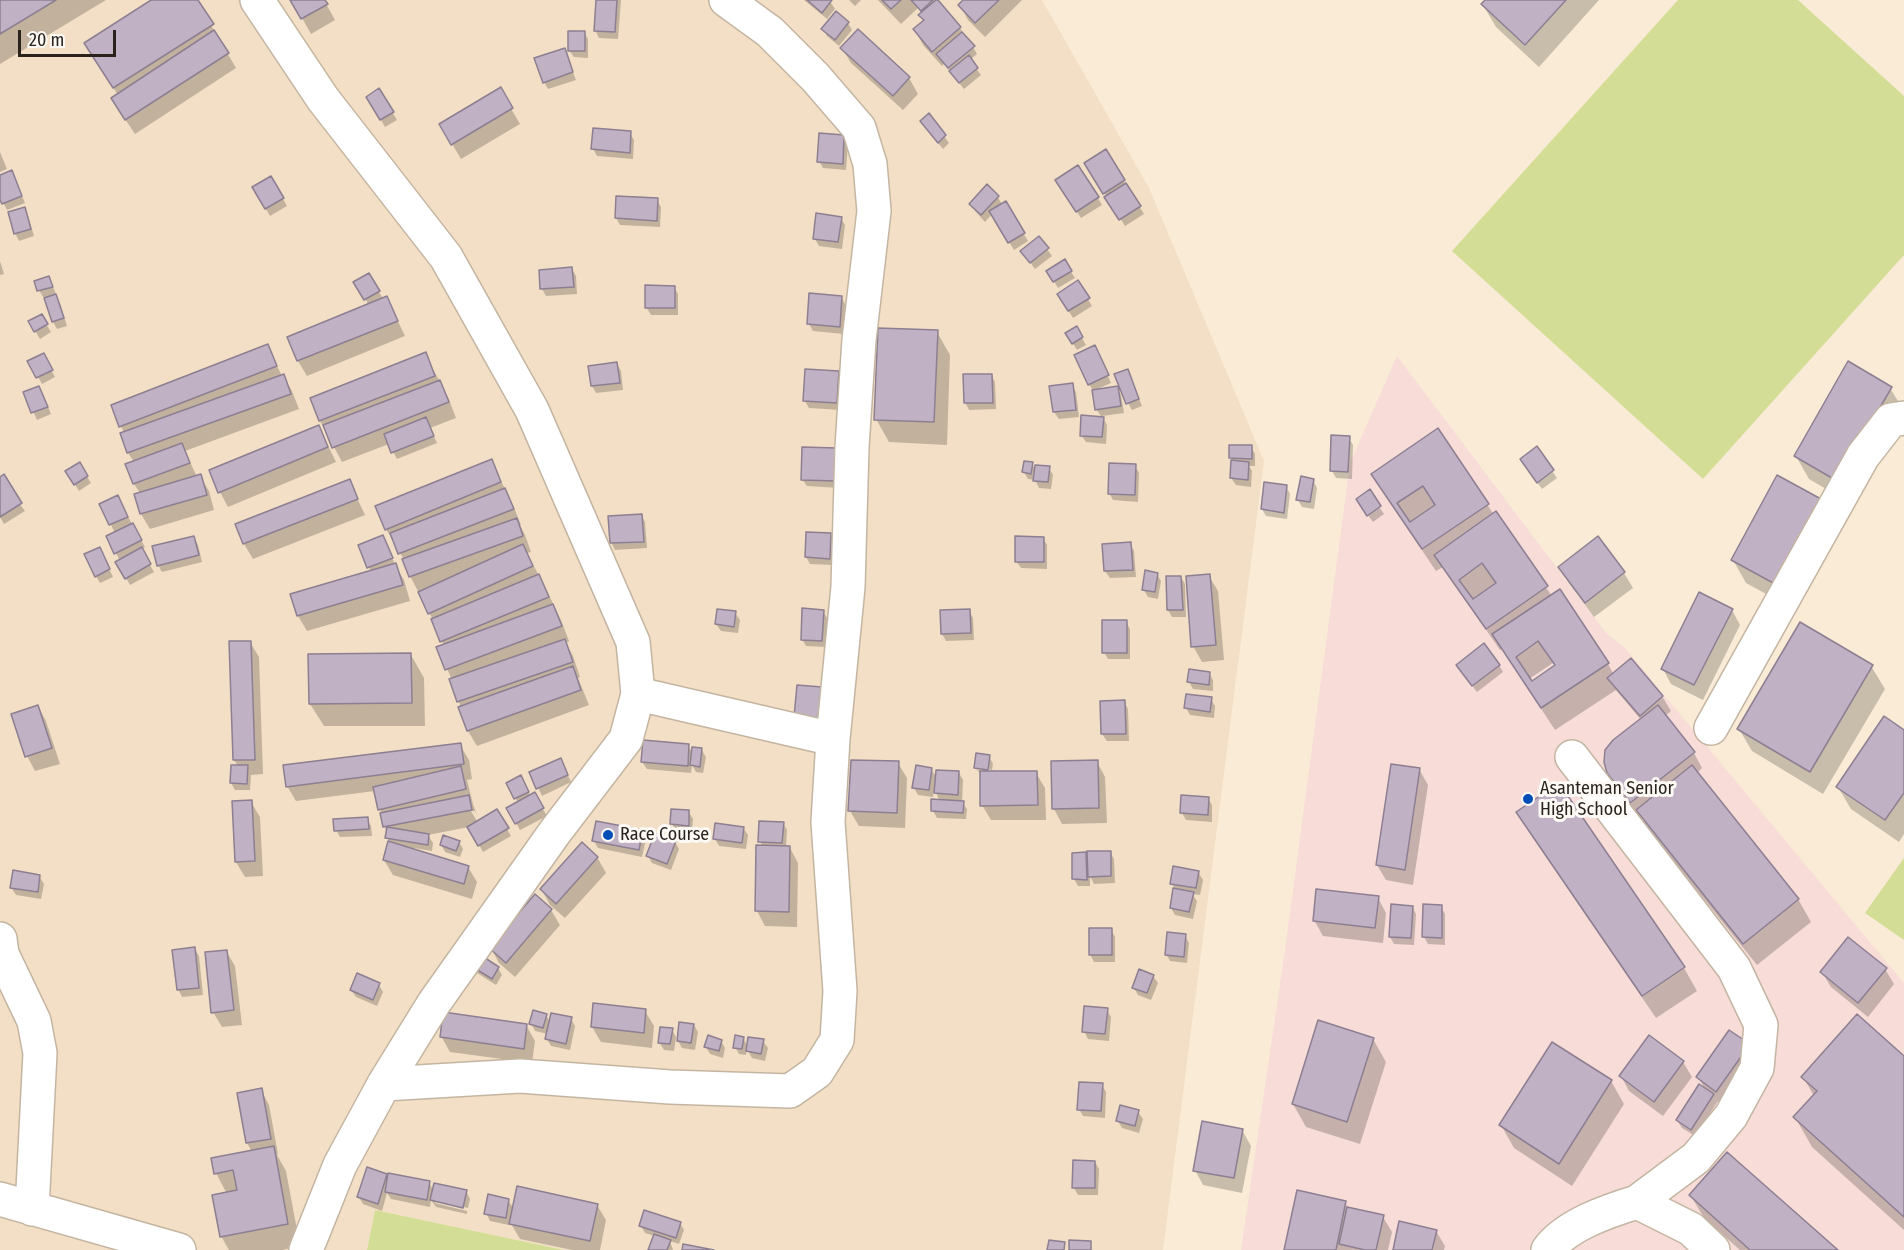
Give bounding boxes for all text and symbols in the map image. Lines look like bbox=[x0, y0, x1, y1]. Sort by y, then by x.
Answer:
scale bar bbox=[21, 18, 118, 56]
text: 20 m bbox=[29, 29, 64, 51]
place label: Asanteman Senior High School bbox=[1540, 778, 1674, 820]
marker: Asanteman Senior High School bbox=[1521, 792, 1535, 806]
place label: Race Course bbox=[620, 824, 709, 846]
marker: Race Course bbox=[601, 828, 615, 842]

